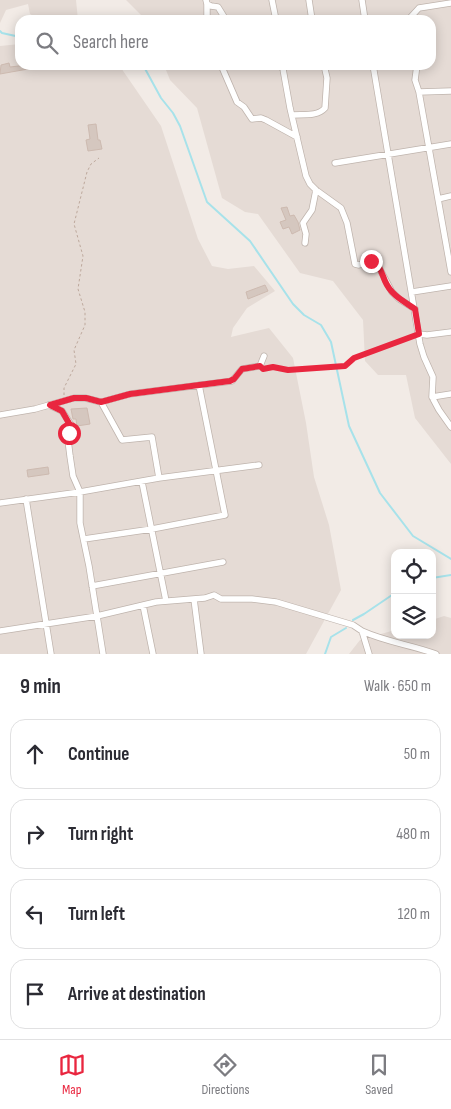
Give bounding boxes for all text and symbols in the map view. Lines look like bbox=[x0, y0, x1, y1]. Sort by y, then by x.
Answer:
search box bbox=[15, 15, 436, 70]
icon: search bbox=[33, 29, 61, 57]
text: Search here bbox=[73, 31, 149, 54]
route end bbox=[360, 250, 383, 273]
route start bbox=[58, 422, 81, 445]
map controls bbox=[391, 549, 436, 639]
button: locate bbox=[391, 549, 436, 594]
button: layers bbox=[391, 594, 436, 639]
text: 9 min bbox=[20, 674, 61, 699]
text: Walk · 650 m bbox=[364, 677, 431, 696]
icon: ahead bbox=[21, 740, 49, 768]
text: Continue bbox=[68, 743, 129, 766]
text: 50 m bbox=[404, 745, 430, 764]
icon: right bbox=[21, 820, 49, 848]
text: Turn right bbox=[68, 823, 133, 846]
text: 480 m bbox=[396, 825, 430, 844]
icon: left bbox=[21, 900, 49, 928]
text: Turn left bbox=[68, 903, 125, 926]
text: 120 m bbox=[398, 905, 430, 924]
icon: arrive bbox=[21, 980, 49, 1008]
text: Arrive at destination bbox=[68, 983, 206, 1006]
tab: Map bbox=[58, 1051, 86, 1098]
tab: Directions bbox=[201, 1051, 250, 1098]
tab: Saved bbox=[365, 1051, 393, 1098]

